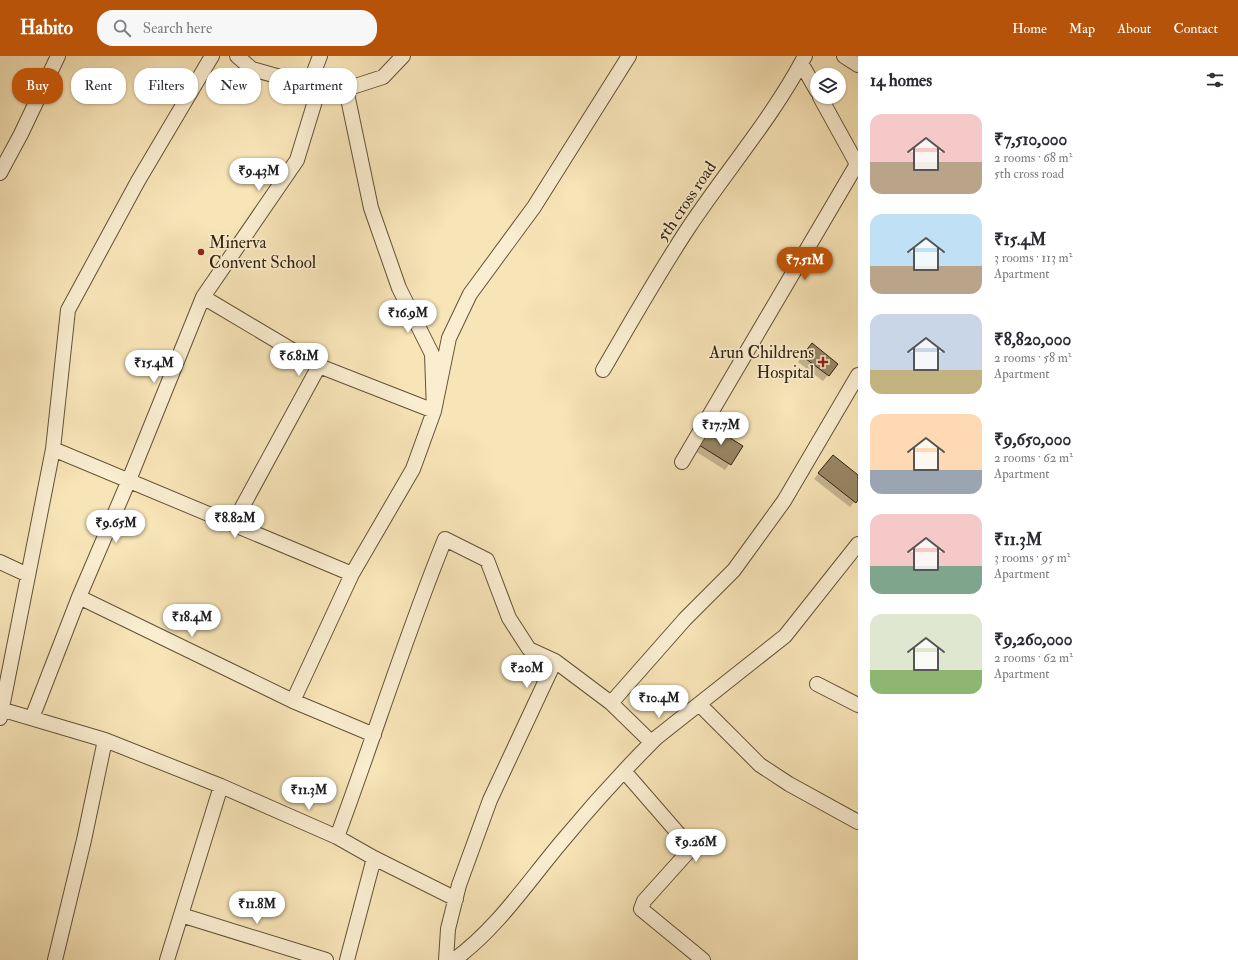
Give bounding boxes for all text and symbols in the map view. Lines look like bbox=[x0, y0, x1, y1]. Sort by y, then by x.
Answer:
search box bbox=[97, 10, 377, 46]
text: Habito bbox=[20, 16, 73, 40]
icon: search bbox=[111, 17, 133, 39]
text: Search here bbox=[143, 19, 212, 38]
text: Home bbox=[1012, 20, 1047, 37]
text: Map bbox=[1069, 20, 1095, 37]
text: About bbox=[1117, 20, 1151, 37]
text: Contact bbox=[1173, 20, 1218, 37]
chip: Buy bbox=[12, 68, 63, 104]
chip: Rent bbox=[71, 68, 126, 104]
chip: Filters bbox=[134, 68, 198, 104]
chip: New bbox=[206, 68, 261, 104]
chip: Apartment bbox=[269, 68, 357, 104]
map controls bbox=[810, 68, 846, 104]
button: layers bbox=[810, 68, 846, 104]
icon: filters bbox=[1204, 69, 1226, 91]
text: 14 homes bbox=[870, 70, 932, 91]
text: ₹7,510,000 bbox=[994, 129, 1067, 150]
icon: home bbox=[902, 130, 950, 178]
text: 2 rooms · 68 m² bbox=[994, 150, 1072, 166]
street label: 5th cross road bbox=[652, 157, 721, 245]
pin: ₹9.43M bbox=[226, 158, 292, 192]
text: ₹9.43M bbox=[238, 163, 280, 179]
text: 5th cross road bbox=[994, 166, 1064, 182]
text: ₹15.4M bbox=[994, 229, 1046, 250]
icon: home bbox=[902, 230, 950, 278]
place label: Minerva Convent School bbox=[209, 232, 317, 273]
marker: Minerva Convent School bbox=[196, 247, 206, 257]
pin: ₹7.51M bbox=[772, 247, 838, 281]
text: 3 rooms · 113 m² bbox=[994, 250, 1072, 266]
text: ₹7.51M bbox=[786, 252, 824, 268]
text: Apartment bbox=[994, 266, 1050, 282]
pin: ₹16.9M bbox=[375, 300, 441, 334]
text: ₹16.9M bbox=[388, 305, 428, 321]
text: ₹8,820,000 bbox=[994, 329, 1071, 350]
icon: home bbox=[902, 330, 950, 378]
place label: Arun Childrens Hospital bbox=[708, 342, 815, 384]
pin: ₹6.81M bbox=[266, 343, 332, 377]
text: ₹6.81M bbox=[279, 348, 319, 364]
pin: ₹15.4M bbox=[121, 350, 187, 384]
text: 2 rooms · 58 m² bbox=[994, 350, 1072, 366]
text: ₹15.4M bbox=[134, 355, 174, 371]
marker: Arun Childrens Hospital bbox=[817, 356, 829, 368]
text: Apartment bbox=[994, 366, 1050, 382]
pin: ₹17.7M bbox=[688, 412, 754, 446]
text: ₹17.7M bbox=[702, 417, 740, 433]
text: ₹9,650,000 bbox=[994, 429, 1071, 450]
icon: home bbox=[902, 430, 950, 478]
text: 2 rooms · 62 m² bbox=[994, 450, 1073, 466]
text: Apartment bbox=[994, 466, 1050, 482]
pin: ₹8.82M bbox=[202, 505, 268, 539]
pin: ₹9.65M bbox=[83, 510, 149, 544]
text: ₹8.82M bbox=[214, 510, 256, 526]
text: ₹9.65M bbox=[95, 515, 137, 531]
text: ₹11.3M bbox=[994, 529, 1042, 550]
icon: home bbox=[902, 530, 950, 578]
text: 3 rooms · 95 m² bbox=[994, 550, 1070, 566]
text: Apartment bbox=[994, 566, 1050, 582]
pin: ₹18.4M bbox=[159, 604, 225, 638]
text: ₹18.4M bbox=[172, 609, 212, 625]
text: ₹9,260,000 bbox=[994, 629, 1073, 650]
icon: home bbox=[902, 630, 950, 678]
text: 2 rooms · 62 m² bbox=[994, 650, 1073, 666]
pin: ₹20M bbox=[503, 655, 551, 689]
text: ₹20M bbox=[510, 660, 544, 676]
text: Apartment bbox=[994, 666, 1050, 682]
pin: ₹10.4M bbox=[626, 685, 692, 719]
text: ₹10.4M bbox=[639, 690, 679, 706]
pin: ₹11.3M bbox=[276, 777, 342, 811]
text: ₹11.3M bbox=[291, 782, 327, 798]
pin: ₹9.26M bbox=[663, 829, 729, 863]
text: ₹9.26M bbox=[675, 834, 717, 850]
pin: ₹11.8M bbox=[224, 891, 290, 925]
text: ₹11.8M bbox=[238, 896, 276, 912]

